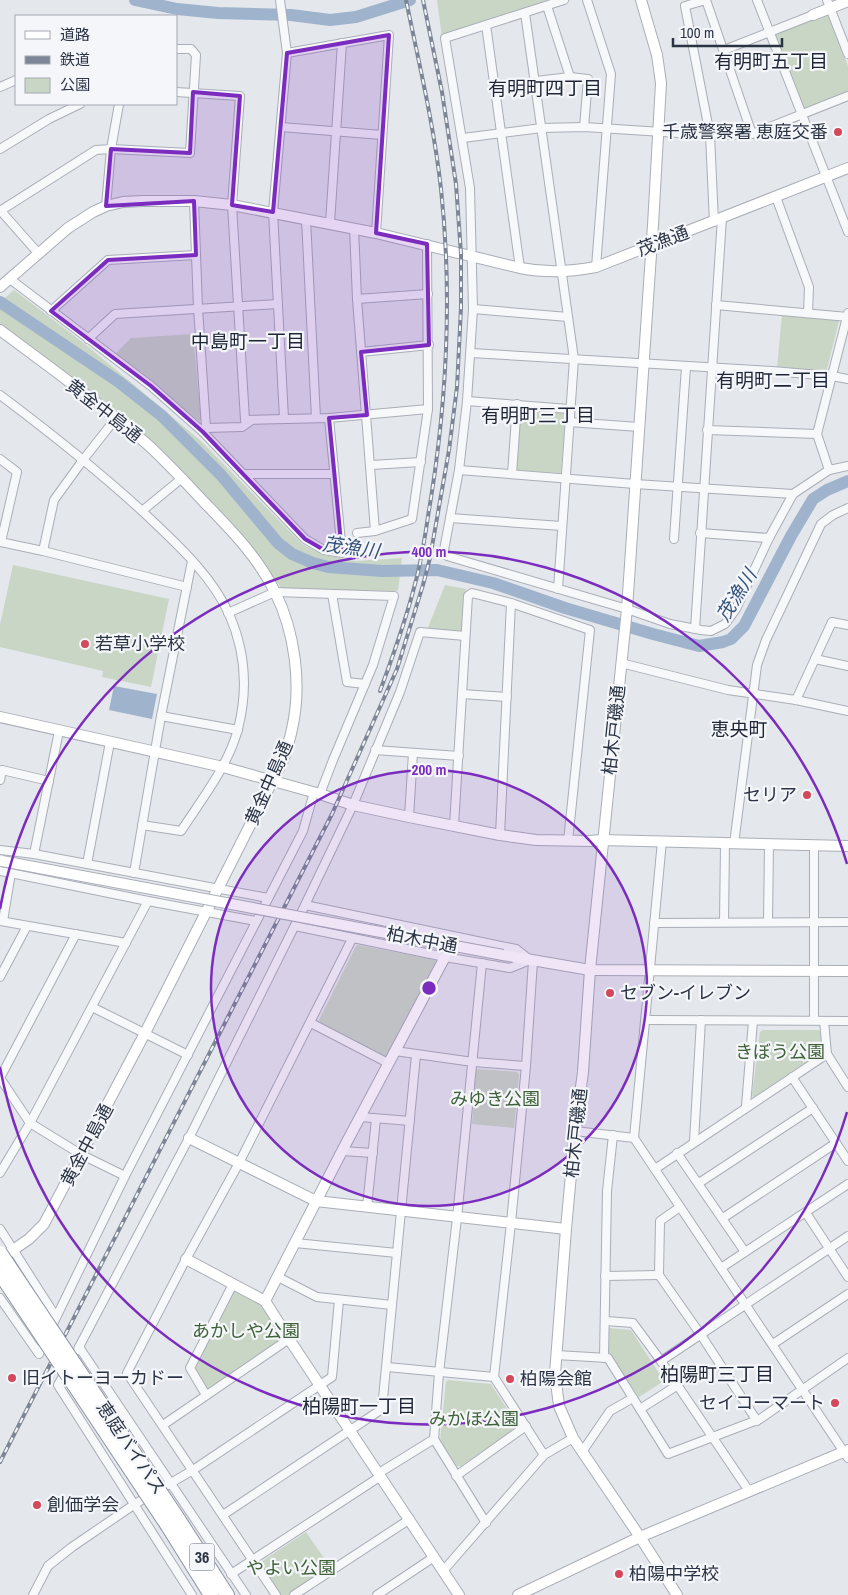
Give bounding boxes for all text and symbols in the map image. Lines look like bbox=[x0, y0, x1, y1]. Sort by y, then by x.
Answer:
legend bbox=[15, 15, 178, 105]
scale bar bbox=[673, 15, 782, 47]
text: 100 m bbox=[680, 22, 714, 43]
text: 道路 bbox=[60, 24, 90, 45]
district label: 有明町五丁目 bbox=[714, 48, 828, 74]
text: 鉄道 bbox=[60, 49, 90, 70]
text: 公園 bbox=[60, 74, 90, 95]
district label: 有明町四丁目 bbox=[488, 75, 602, 101]
place label: 千歳警察署 恵庭交番 bbox=[662, 119, 828, 144]
marker: 千歳警察署 恵庭交番 bbox=[832, 126, 844, 138]
street label: 茂漁通 bbox=[633, 219, 693, 262]
district label: 中島町一丁目 bbox=[191, 328, 305, 354]
district label: 有明町二丁目 bbox=[716, 367, 830, 393]
street label: 黄金中島通 bbox=[61, 373, 147, 448]
district label: 有明町三丁目 bbox=[481, 402, 595, 428]
water label: 茂漁川 bbox=[321, 530, 383, 564]
text: 400 m bbox=[412, 541, 446, 562]
water label: 茂漁川 bbox=[710, 562, 763, 626]
place label: 若草小学校 bbox=[95, 631, 185, 656]
marker: 若草小学校 bbox=[79, 638, 91, 650]
street label: 柏木戸磯通 bbox=[596, 684, 631, 776]
district label: 恵央町 bbox=[710, 716, 768, 742]
street label: 黄金中島通 bbox=[239, 737, 298, 829]
text: 200 m bbox=[412, 759, 446, 780]
place label: セリア bbox=[743, 782, 797, 807]
marker: セリア bbox=[801, 789, 813, 801]
street label: 柏木中通 bbox=[384, 920, 460, 959]
centre of rings bbox=[420, 979, 438, 997]
place label: セブン-イレブン bbox=[620, 980, 751, 1005]
marker: セブン-イレブン bbox=[604, 987, 616, 999]
park label: きぼう公園 bbox=[735, 1039, 825, 1064]
park label: みゆき公園 bbox=[450, 1086, 540, 1111]
street label: 柏木戸磯通 bbox=[558, 1087, 593, 1179]
street label: 黄金中島通 bbox=[54, 1099, 119, 1190]
park label: あかしや公園 bbox=[192, 1318, 300, 1343]
district label: 柏陽町三丁目 bbox=[660, 1361, 774, 1387]
place label: 旧イトーヨーカドー bbox=[22, 1365, 184, 1390]
place label: 柏陽会館 bbox=[520, 1366, 592, 1391]
marker: 旧イトーヨーカドー bbox=[6, 1372, 18, 1384]
marker: 柏陽会館 bbox=[504, 1373, 516, 1385]
place label: セイコーマート bbox=[699, 1390, 825, 1415]
district label: 柏陽町一丁目 bbox=[302, 1393, 416, 1419]
street label: 恵庭バイパス bbox=[91, 1396, 172, 1499]
marker: セイコーマート bbox=[829, 1397, 841, 1409]
park label: みかほ公園 bbox=[429, 1406, 519, 1431]
place label: 創価学会 bbox=[47, 1492, 119, 1517]
marker: 創価学会 bbox=[31, 1499, 43, 1511]
road number: 36 bbox=[190, 1544, 214, 1570]
park label: やよい公園 bbox=[246, 1555, 336, 1580]
place label: 柏陽中学校 bbox=[629, 1561, 719, 1586]
marker: 柏陽中学校 bbox=[613, 1568, 625, 1580]

